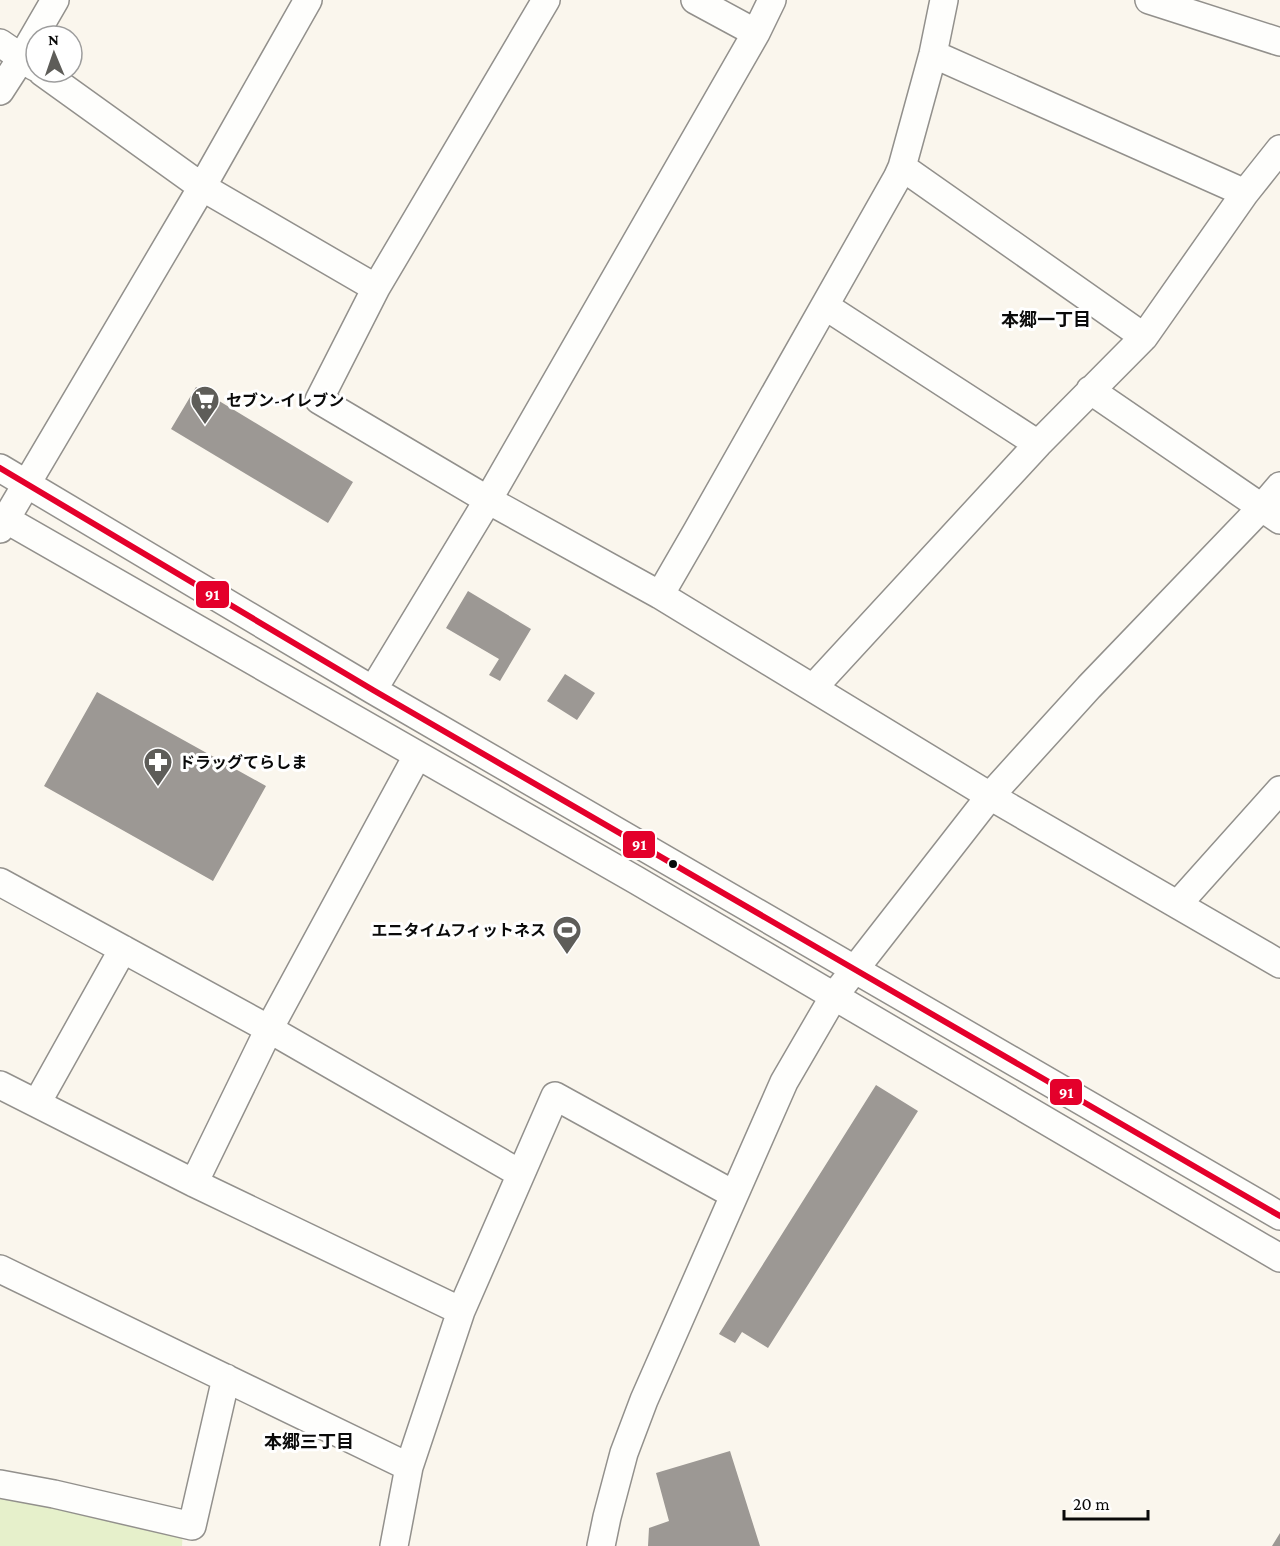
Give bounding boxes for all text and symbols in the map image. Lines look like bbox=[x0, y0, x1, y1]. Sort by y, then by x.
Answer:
north arrow bbox=[24, 24, 84, 84]
text: N bbox=[48, 31, 59, 48]
district label: 本郷一丁目 bbox=[1001, 310, 1091, 330]
supermarket icon: セブン-イレブン bbox=[189, 384, 221, 426]
place label: セブン-イレブン bbox=[226, 392, 344, 409]
line badge: 91 bbox=[195, 580, 230, 609]
text: 91 bbox=[205, 586, 219, 603]
pharmacy icon: ドラッグてらしま bbox=[142, 746, 174, 788]
place label: ドラッグてらしま bbox=[179, 753, 307, 771]
line badge: 91 bbox=[622, 830, 656, 859]
text: 91 bbox=[632, 836, 646, 853]
unlabelled marker bbox=[667, 858, 679, 870]
sports icon: エニタイムフィットネス bbox=[551, 914, 583, 956]
place label: エニタイムフィットネス bbox=[372, 922, 546, 939]
line badge: 91 bbox=[1049, 1078, 1083, 1106]
text: 91 bbox=[1059, 1084, 1073, 1101]
district label: 本郷三丁目 bbox=[264, 1432, 354, 1452]
scale bar bbox=[1064, 1483, 1148, 1521]
text: 20 m bbox=[1073, 1494, 1110, 1514]

